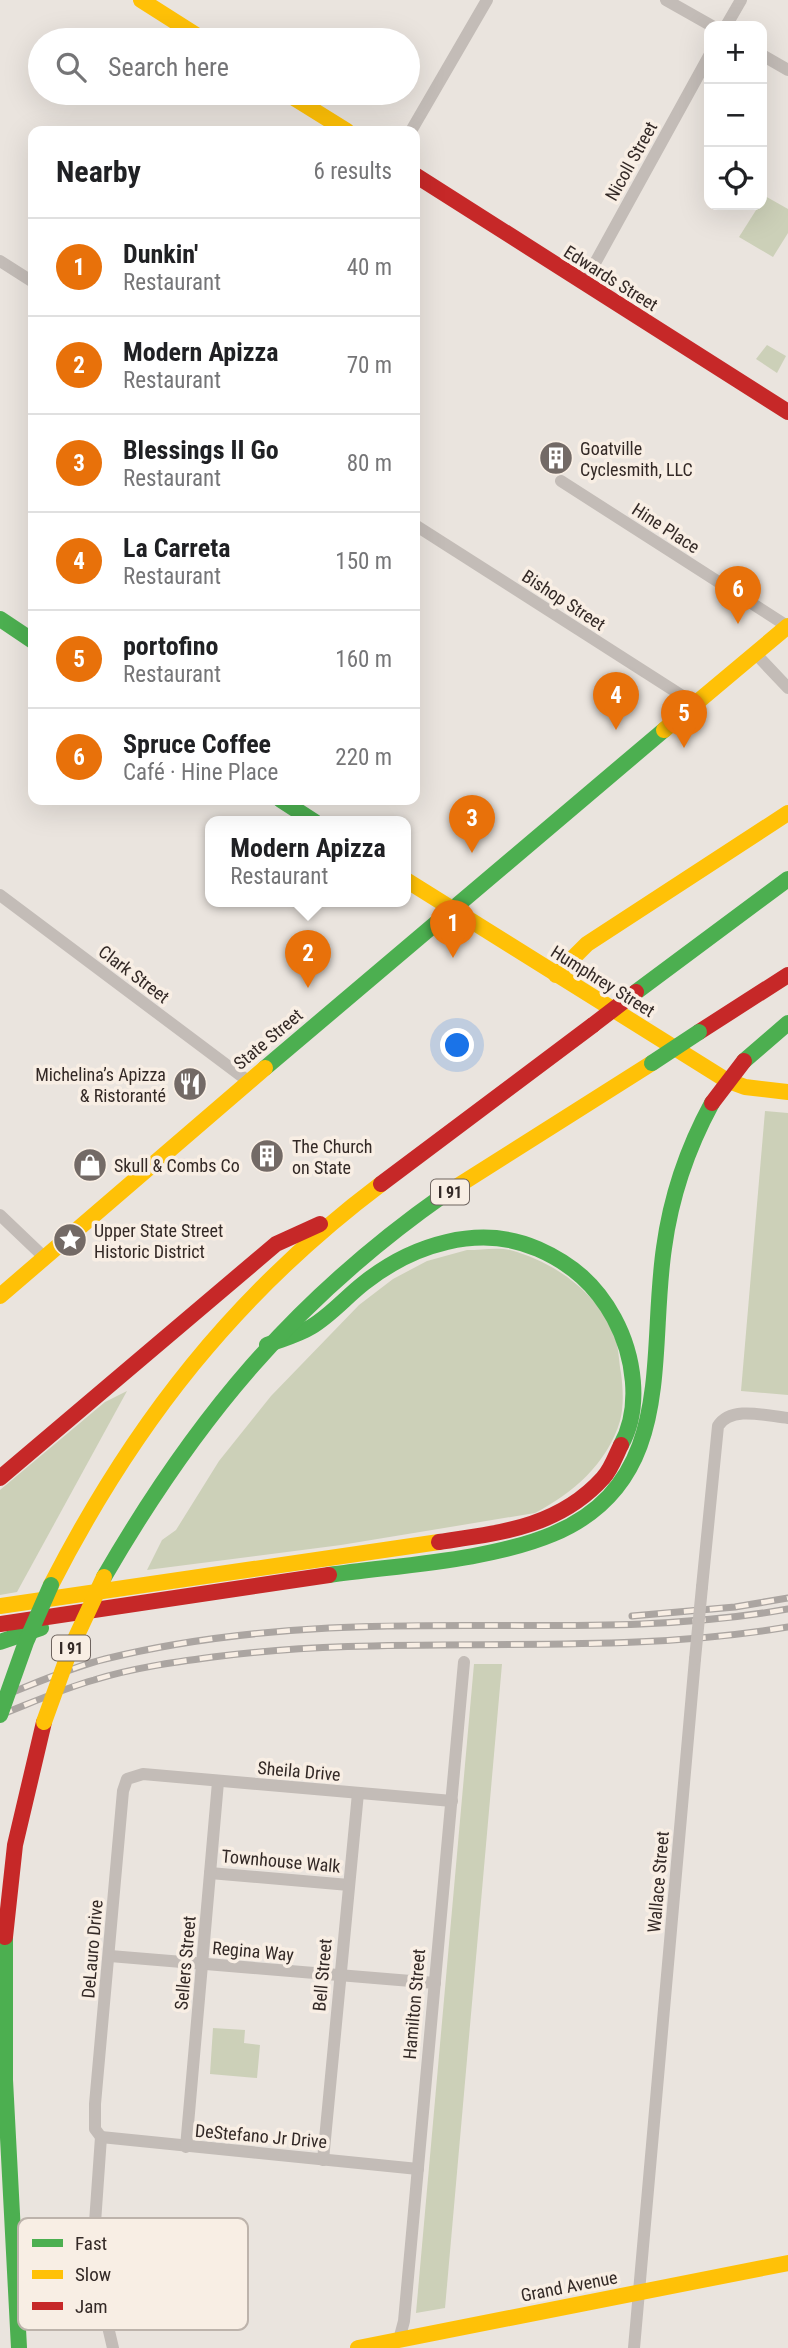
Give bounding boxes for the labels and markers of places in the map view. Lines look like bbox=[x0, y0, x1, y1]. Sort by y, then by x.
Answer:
place label: Goatville Cyclesmith, LLC bbox=[580, 438, 693, 480]
building icon: Goatville Cyclesmith, LLC bbox=[537, 439, 575, 477]
pin: 6 bbox=[715, 566, 761, 624]
pin: 4 bbox=[593, 672, 639, 730]
pin: 5 bbox=[661, 690, 707, 748]
pin: 3 bbox=[449, 795, 495, 853]
pin: 1 bbox=[430, 900, 476, 958]
pin: 2 bbox=[285, 930, 331, 988]
place label: Michelina’s Apizza & Ristoranté bbox=[35, 1064, 166, 1106]
restaurant icon: Michelina’s Apizza & Ristoranté bbox=[171, 1065, 209, 1103]
place label: The Church on State bbox=[292, 1136, 373, 1178]
building icon: The Church on State bbox=[248, 1137, 286, 1175]
shop icon: Skull & Combs Co bbox=[71, 1146, 109, 1184]
place label: Skull & Combs Co bbox=[114, 1155, 240, 1176]
place label: Upper State Street Historic District bbox=[94, 1220, 223, 1262]
place icon: Upper State Street Historic District bbox=[51, 1221, 89, 1259]

